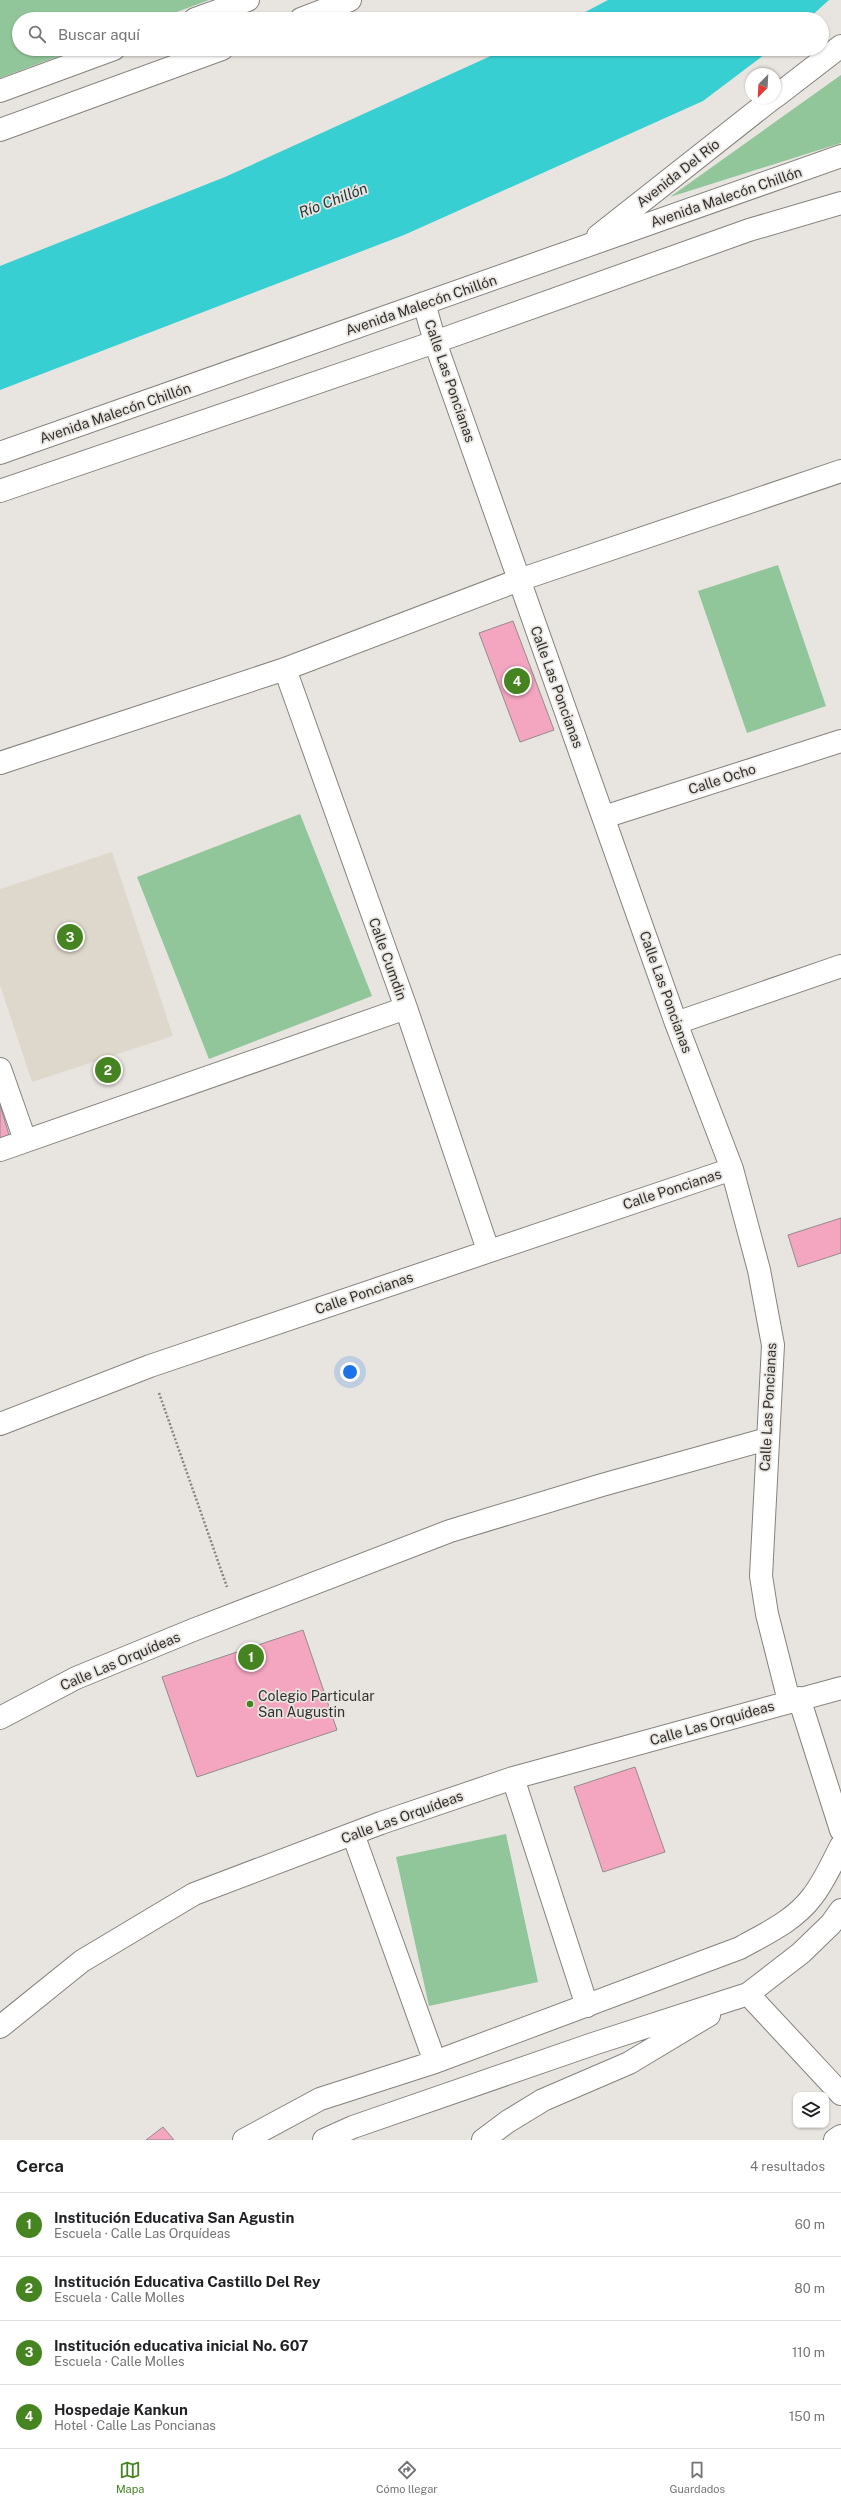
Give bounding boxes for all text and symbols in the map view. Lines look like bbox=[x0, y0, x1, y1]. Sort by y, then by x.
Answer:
search box bbox=[12, 12, 829, 56]
icon: search bbox=[26, 23, 48, 45]
text: Buscar aquí bbox=[58, 26, 140, 43]
north arrow bbox=[745, 68, 781, 104]
street label: Avenida Del Río bbox=[633, 136, 723, 210]
street label: Avenida Malecón Chillón bbox=[648, 164, 804, 230]
water label: Río Chillón bbox=[296, 179, 370, 221]
street label: Avenida Malecón Chillón bbox=[343, 272, 499, 338]
street label: Calle Las Poncianas bbox=[421, 318, 479, 444]
street label: Avenida Malecón Chillón bbox=[37, 380, 193, 446]
street label: Calle Las Poncianas bbox=[527, 624, 587, 750]
pin: 4 bbox=[504, 666, 530, 696]
street label: Calle Ocho bbox=[686, 761, 758, 797]
street label: Calle Cumdin bbox=[366, 916, 410, 1002]
pin: 3 bbox=[57, 922, 83, 952]
street label: Calle Las Poncianas bbox=[636, 929, 696, 1055]
pin: 2 bbox=[95, 1055, 121, 1085]
street label: Calle Poncianas bbox=[621, 1166, 723, 1212]
street label: Calle Poncianas bbox=[313, 1269, 415, 1317]
street label: Calle Las Poncianas bbox=[757, 1342, 779, 1472]
your location bbox=[340, 1362, 360, 1382]
street label: Calle Las Orquídeas bbox=[58, 1628, 182, 1694]
pin: 1 bbox=[238, 1642, 264, 1672]
place label: Colegio Particular San Augustin bbox=[258, 1688, 375, 1720]
street label: Calle Las Orquídeas bbox=[648, 1698, 776, 1748]
marker: Colegio Particular San Augustin bbox=[245, 1699, 255, 1709]
street label: Calle Las Orquídeas bbox=[339, 1787, 465, 1847]
map controls bbox=[793, 2092, 829, 2128]
button: layers bbox=[793, 2092, 829, 2128]
text: Cerca bbox=[16, 2156, 64, 2176]
text: 4 resultados bbox=[750, 2159, 825, 2174]
text: Institución Educativa San Agustin bbox=[54, 2209, 294, 2226]
text: 1 bbox=[26, 2217, 32, 2232]
text: 60 m bbox=[795, 2217, 825, 2232]
text: Escuela · Calle Las Orquídeas bbox=[54, 2226, 230, 2241]
text: Institución Educativa Castillo Del Rey bbox=[54, 2273, 320, 2290]
text: 2 bbox=[25, 2281, 33, 2296]
text: 80 m bbox=[794, 2281, 825, 2296]
text: Escuela · Calle Molles bbox=[54, 2290, 185, 2305]
text: Institución educativa inicial No. 607 bbox=[54, 2337, 309, 2354]
text: 3 bbox=[25, 2345, 33, 2360]
text: 110 m bbox=[792, 2345, 825, 2360]
text: Escuela · Calle Molles bbox=[54, 2354, 185, 2369]
text: Hospedaje Kankun bbox=[54, 2401, 188, 2418]
text: 4 bbox=[25, 2409, 33, 2424]
text: 150 m bbox=[789, 2409, 825, 2424]
text: Hotel · Calle Las Poncianas bbox=[54, 2418, 216, 2433]
tab: Mapa bbox=[116, 2459, 144, 2495]
tab: Cómo llegar bbox=[376, 2459, 438, 2495]
tab: Guardados bbox=[669, 2459, 725, 2495]

